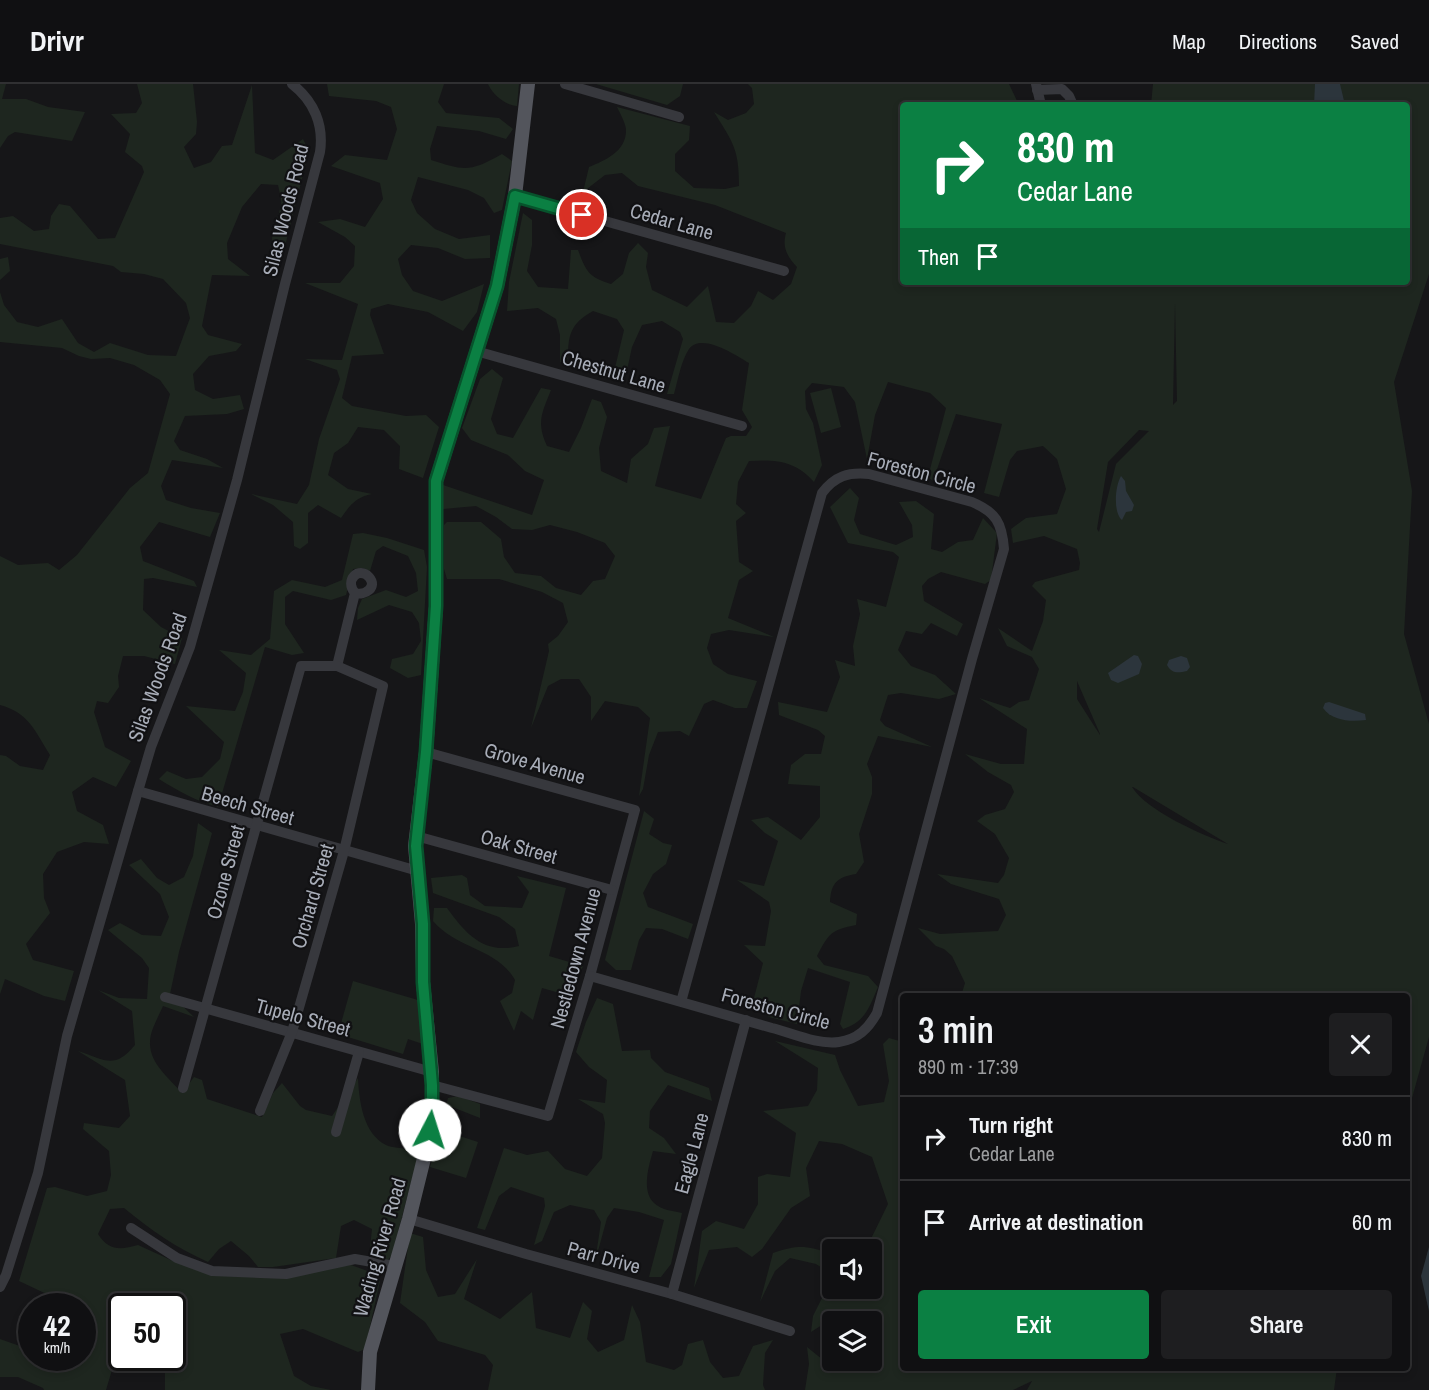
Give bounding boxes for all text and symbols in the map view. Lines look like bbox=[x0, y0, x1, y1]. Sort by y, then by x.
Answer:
text: Drivr bbox=[30, 22, 84, 60]
text: Map bbox=[1172, 27, 1206, 56]
text: Directions bbox=[1239, 27, 1317, 56]
text: Saved bbox=[1350, 27, 1399, 56]
text: 830 m bbox=[1017, 119, 1115, 175]
icon: right bbox=[918, 126, 996, 204]
street label: Silas Woods Road bbox=[256, 141, 314, 279]
text: Cedar Lane bbox=[1017, 173, 1133, 209]
pin bbox=[556, 189, 607, 240]
street label: Cedar Lane bbox=[627, 196, 717, 246]
icon: arrive bbox=[565, 198, 598, 231]
icon: arrive bbox=[971, 240, 1004, 273]
text: Then bbox=[918, 242, 959, 272]
street label: Chestnut Lane bbox=[559, 343, 669, 399]
street label: Foreston Circle bbox=[865, 445, 979, 499]
street label: Silas Woods Road bbox=[121, 609, 193, 745]
street label: Grove Avenue bbox=[481, 736, 589, 790]
street label: Beech Street bbox=[199, 779, 298, 831]
street label: Ozone Street bbox=[199, 821, 251, 922]
street label: Oak Street bbox=[478, 822, 561, 870]
street label: Orchard Street bbox=[284, 840, 340, 951]
street label: Nestledown Avenue bbox=[543, 885, 607, 1031]
street label: Foreston Circle bbox=[719, 981, 833, 1035]
street label: Tupelo Street bbox=[253, 991, 354, 1043]
text: 3 min bbox=[918, 1006, 994, 1054]
button: close bbox=[1329, 1013, 1392, 1076]
text: 890 m · 17:39 bbox=[918, 1053, 1018, 1080]
position arrow bbox=[398, 1098, 462, 1162]
street label: Eagle Lane bbox=[667, 1109, 715, 1197]
text: Turn right bbox=[969, 1110, 1053, 1140]
icon: right bbox=[918, 1122, 951, 1155]
text: 830 m bbox=[1342, 1123, 1392, 1153]
text: Cedar Lane bbox=[969, 1140, 1055, 1167]
street label: Wading River Road bbox=[346, 1174, 412, 1320]
icon: arrive bbox=[918, 1206, 951, 1239]
text: Arrive at destination bbox=[969, 1207, 1143, 1237]
text: 60 m bbox=[1352, 1207, 1392, 1237]
street label: Parr Drive bbox=[564, 1234, 644, 1280]
map controls bbox=[822, 1239, 882, 1371]
button: sound bbox=[822, 1239, 882, 1299]
button: Exit bbox=[918, 1290, 1149, 1359]
button: Share bbox=[1161, 1290, 1392, 1359]
speed limit sign: 50 bbox=[108, 1293, 186, 1371]
text: 42 bbox=[43, 1305, 71, 1345]
button: layers bbox=[822, 1311, 882, 1371]
text: km/h bbox=[44, 1337, 70, 1358]

